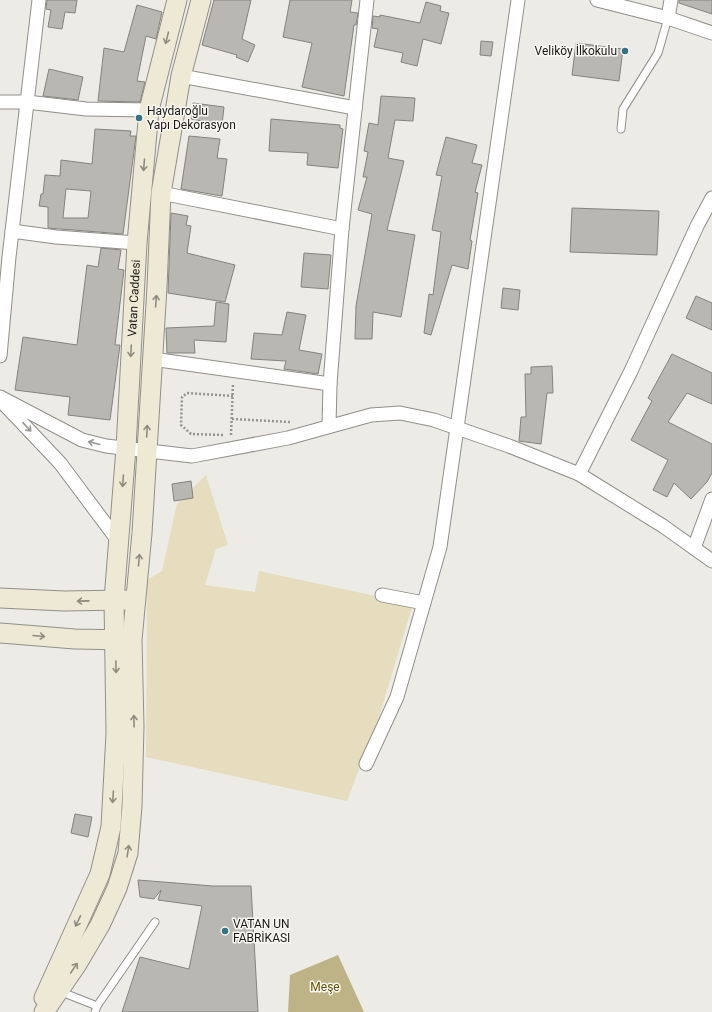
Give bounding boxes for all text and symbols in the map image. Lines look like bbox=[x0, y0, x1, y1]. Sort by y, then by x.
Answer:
one-way arrow bbox=[163, 31, 171, 44]
place label: Veliköy İlkokulu bbox=[535, 43, 617, 58]
marker: Veliköy İlkokulu bbox=[620, 46, 630, 56]
place label: Haydaroğlu Yapı Dekorasyon bbox=[147, 104, 236, 132]
marker: Haydaroğlu Yapı Dekorasyon bbox=[134, 113, 144, 123]
one-way arrow bbox=[140, 158, 147, 171]
street label: Vatan Caddesi bbox=[125, 259, 143, 337]
one-way arrow bbox=[153, 295, 160, 308]
one-way arrow bbox=[127, 344, 135, 357]
one-way arrow bbox=[22, 422, 32, 432]
one-way arrow bbox=[144, 425, 151, 438]
one-way arrow bbox=[87, 439, 100, 447]
one-way arrow bbox=[120, 474, 127, 487]
one-way arrow bbox=[135, 554, 143, 567]
one-way arrow bbox=[77, 597, 90, 605]
one-way arrow bbox=[32, 633, 45, 640]
one-way arrow bbox=[112, 660, 119, 673]
one-way arrow bbox=[130, 715, 138, 728]
one-way arrow bbox=[110, 790, 117, 803]
one-way arrow bbox=[124, 845, 132, 858]
one-way arrow bbox=[74, 915, 81, 927]
place label: VATAN UN FABRİKASI bbox=[233, 917, 290, 945]
marker: VATAN UN FABRİKASI bbox=[220, 926, 230, 936]
one-way arrow bbox=[70, 963, 78, 974]
park label: Meşe bbox=[310, 980, 340, 994]

